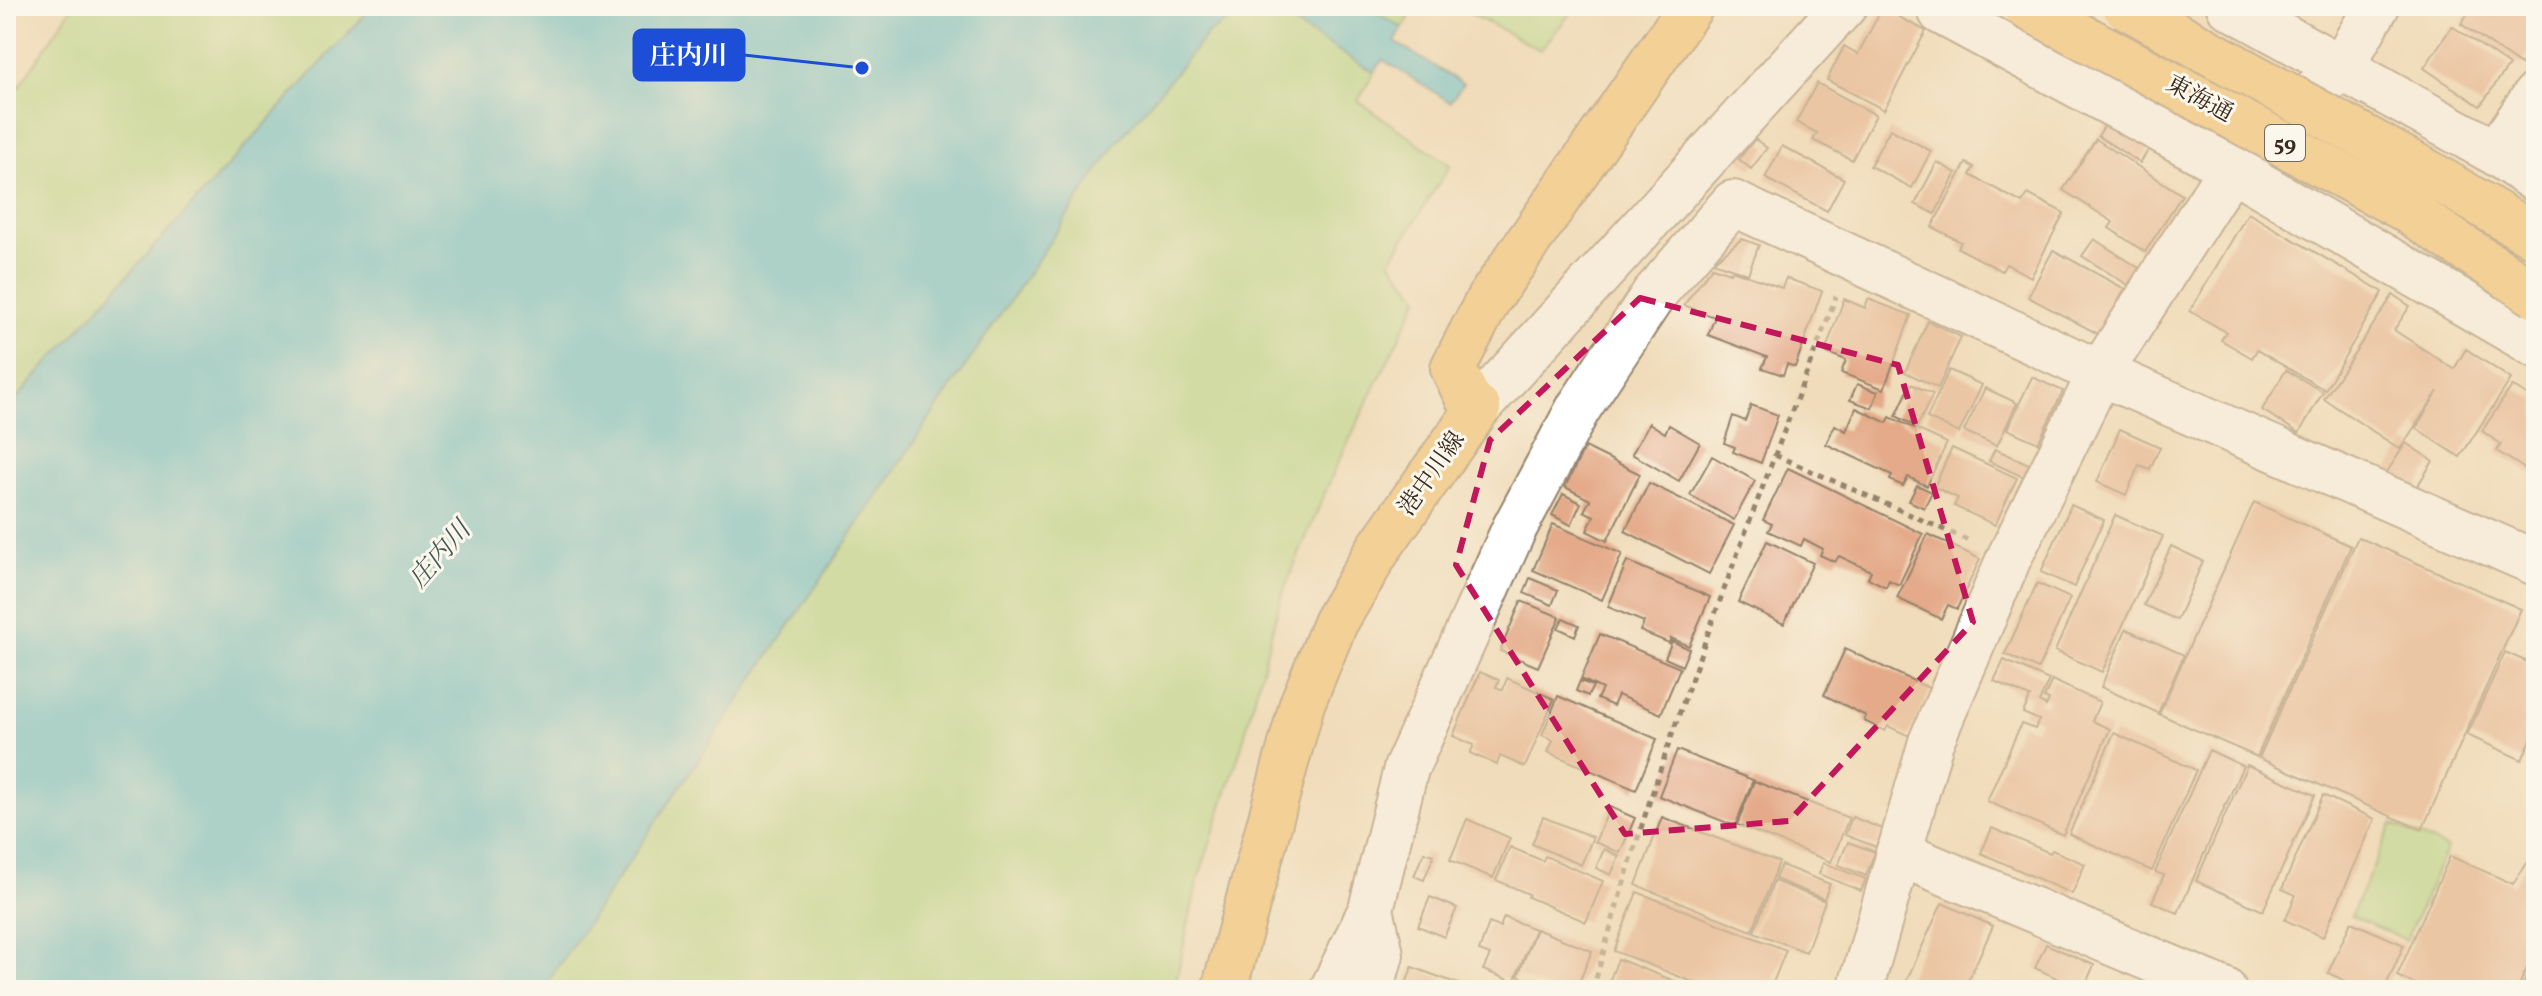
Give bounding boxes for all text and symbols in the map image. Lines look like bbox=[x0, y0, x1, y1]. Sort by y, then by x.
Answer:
callout: 庄内川 bbox=[634, 30, 744, 80]
text: 庄内川 bbox=[650, 39, 728, 75]
street label: 東海通 bbox=[2159, 68, 2239, 132]
road number: 59 bbox=[2265, 125, 2305, 161]
street label: 港中川線 bbox=[1391, 425, 1474, 523]
water label: 庄内川 bbox=[401, 512, 482, 597]

